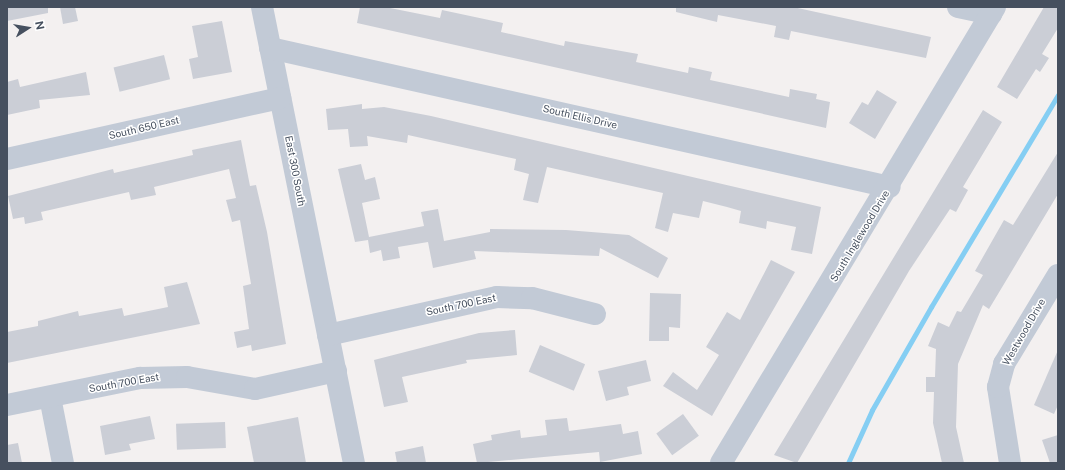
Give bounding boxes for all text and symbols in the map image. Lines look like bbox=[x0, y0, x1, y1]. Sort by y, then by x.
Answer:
north arrow bbox=[8, 8, 48, 48]
text: N bbox=[33, 20, 47, 31]
street label: South Ellis Drive bbox=[542, 103, 618, 131]
street label: South 650 East bbox=[108, 114, 180, 142]
street label: East 300 South bbox=[282, 135, 308, 207]
street label: South Inglewood Drive bbox=[828, 188, 892, 284]
street label: South 700 East bbox=[425, 292, 497, 318]
street label: Westwood Drive bbox=[1000, 297, 1048, 367]
street label: South 700 East bbox=[88, 371, 160, 395]

